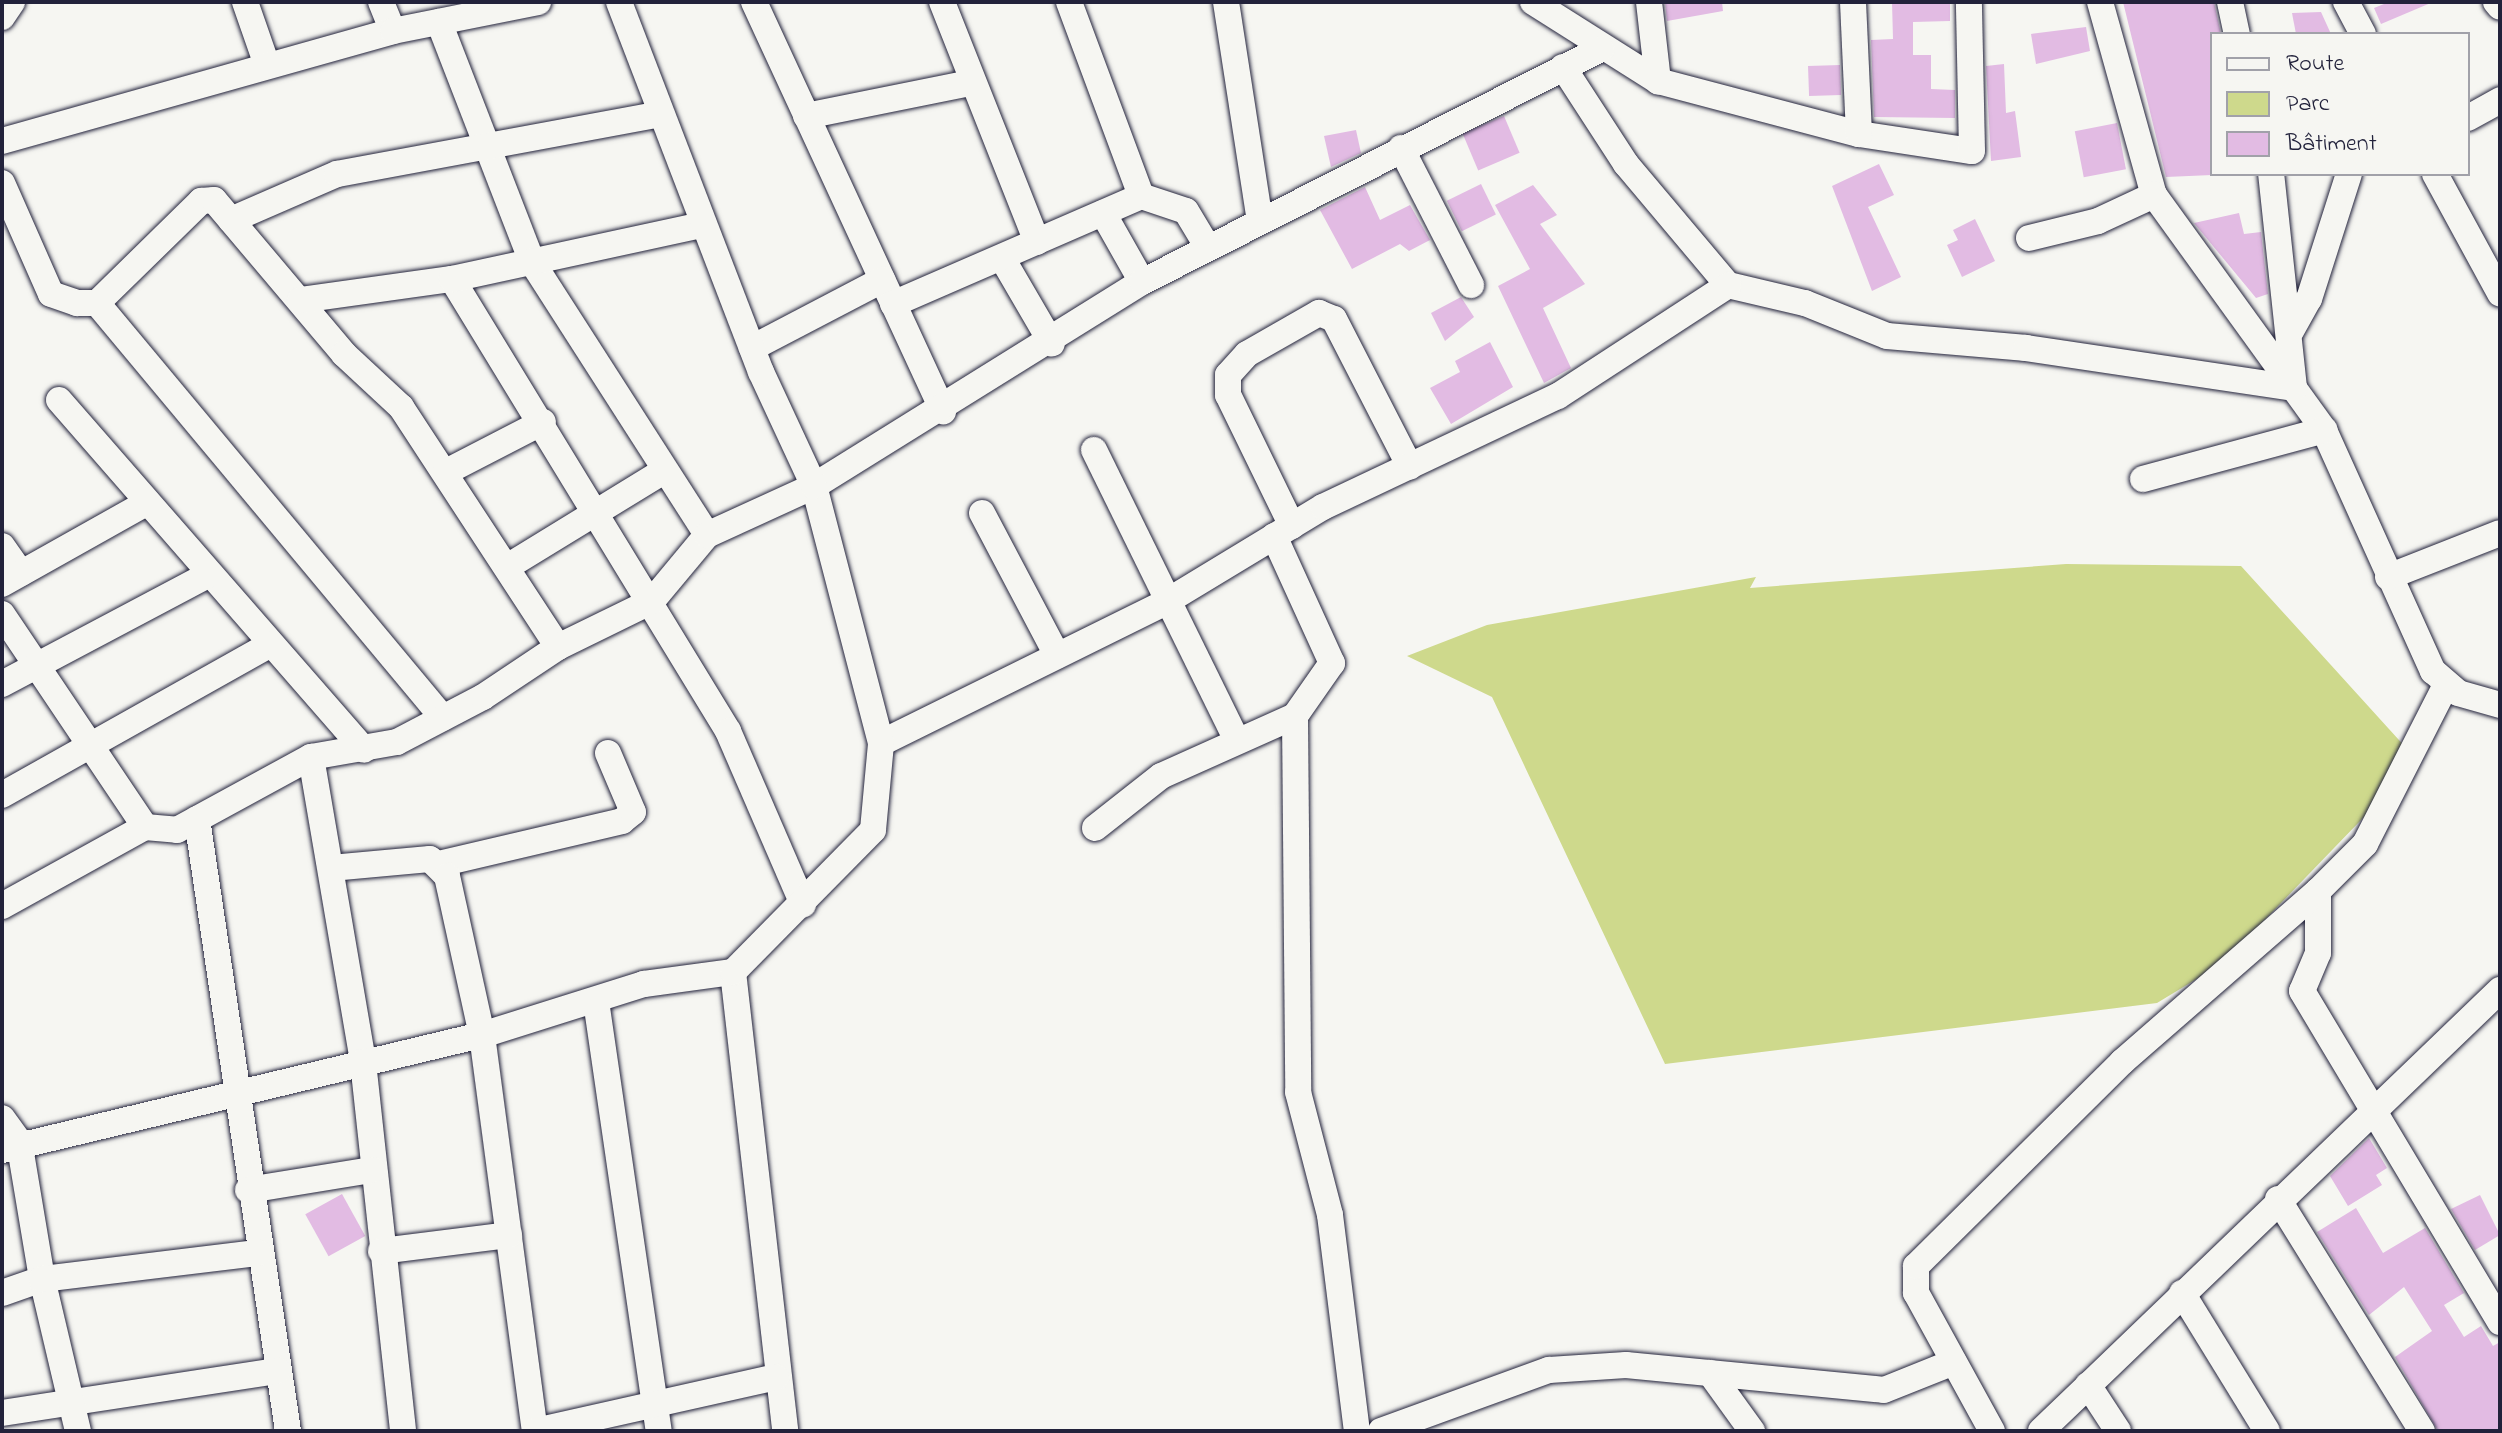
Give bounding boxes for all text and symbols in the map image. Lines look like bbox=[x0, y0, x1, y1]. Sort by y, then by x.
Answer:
legend bbox=[2210, 32, 2470, 176]
text: Route bbox=[2286, 47, 2344, 82]
text: Parc bbox=[2286, 87, 2330, 122]
text: Bâtiment bbox=[2286, 127, 2377, 162]

